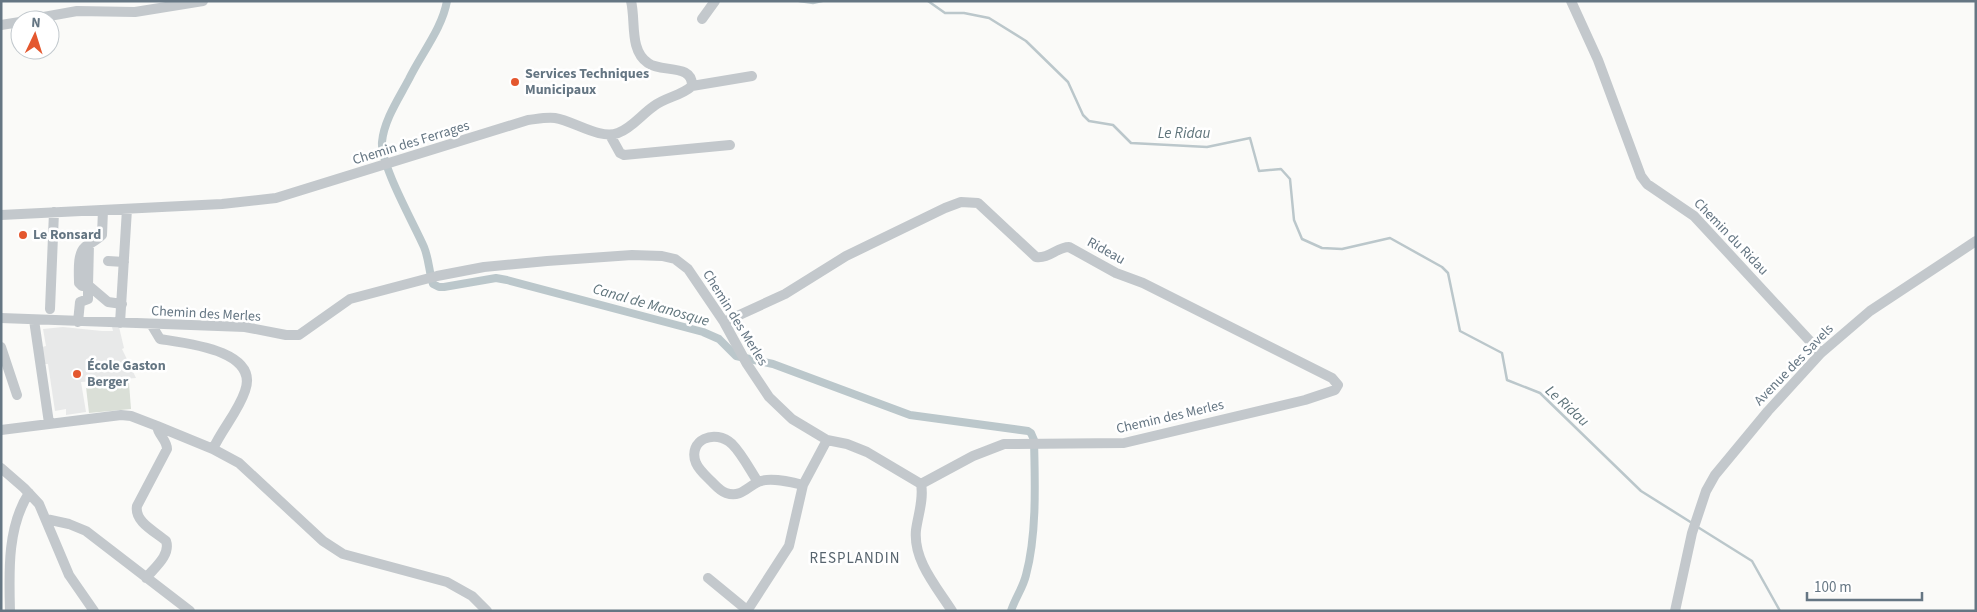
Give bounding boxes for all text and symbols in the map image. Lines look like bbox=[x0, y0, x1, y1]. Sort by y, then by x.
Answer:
north arrow bbox=[10, 10, 60, 60]
text: N bbox=[30, 13, 41, 33]
place label: Services Techniques Municipaux bbox=[525, 64, 649, 100]
marker: Services Techniques Municipaux bbox=[509, 76, 521, 88]
street label: Chemin des Ferrages bbox=[350, 116, 472, 170]
water label: Le Ridau bbox=[1158, 123, 1211, 144]
street label: Chemin du Ridau bbox=[1689, 194, 1773, 280]
place label: Le Ronsard bbox=[33, 225, 101, 245]
marker: Le Ronsard bbox=[17, 229, 29, 241]
street label: Rideau bbox=[1083, 232, 1129, 270]
street label: Chemin des Merles bbox=[697, 266, 773, 370]
water label: Canal de Manosque bbox=[590, 278, 712, 332]
street label: Chemin des Merles bbox=[151, 301, 261, 327]
street label: Avenue des Savels bbox=[1750, 320, 1838, 410]
place label: École Gaston Berger bbox=[87, 356, 166, 392]
marker: École Gaston Berger bbox=[71, 368, 83, 380]
water label: Le Ridau bbox=[1540, 381, 1594, 432]
street label: Chemin des Merles bbox=[1114, 395, 1226, 439]
district label: RESPLANDIN bbox=[810, 548, 901, 569]
scale bar bbox=[1807, 570, 1922, 602]
text: 100 m bbox=[1814, 577, 1852, 598]

